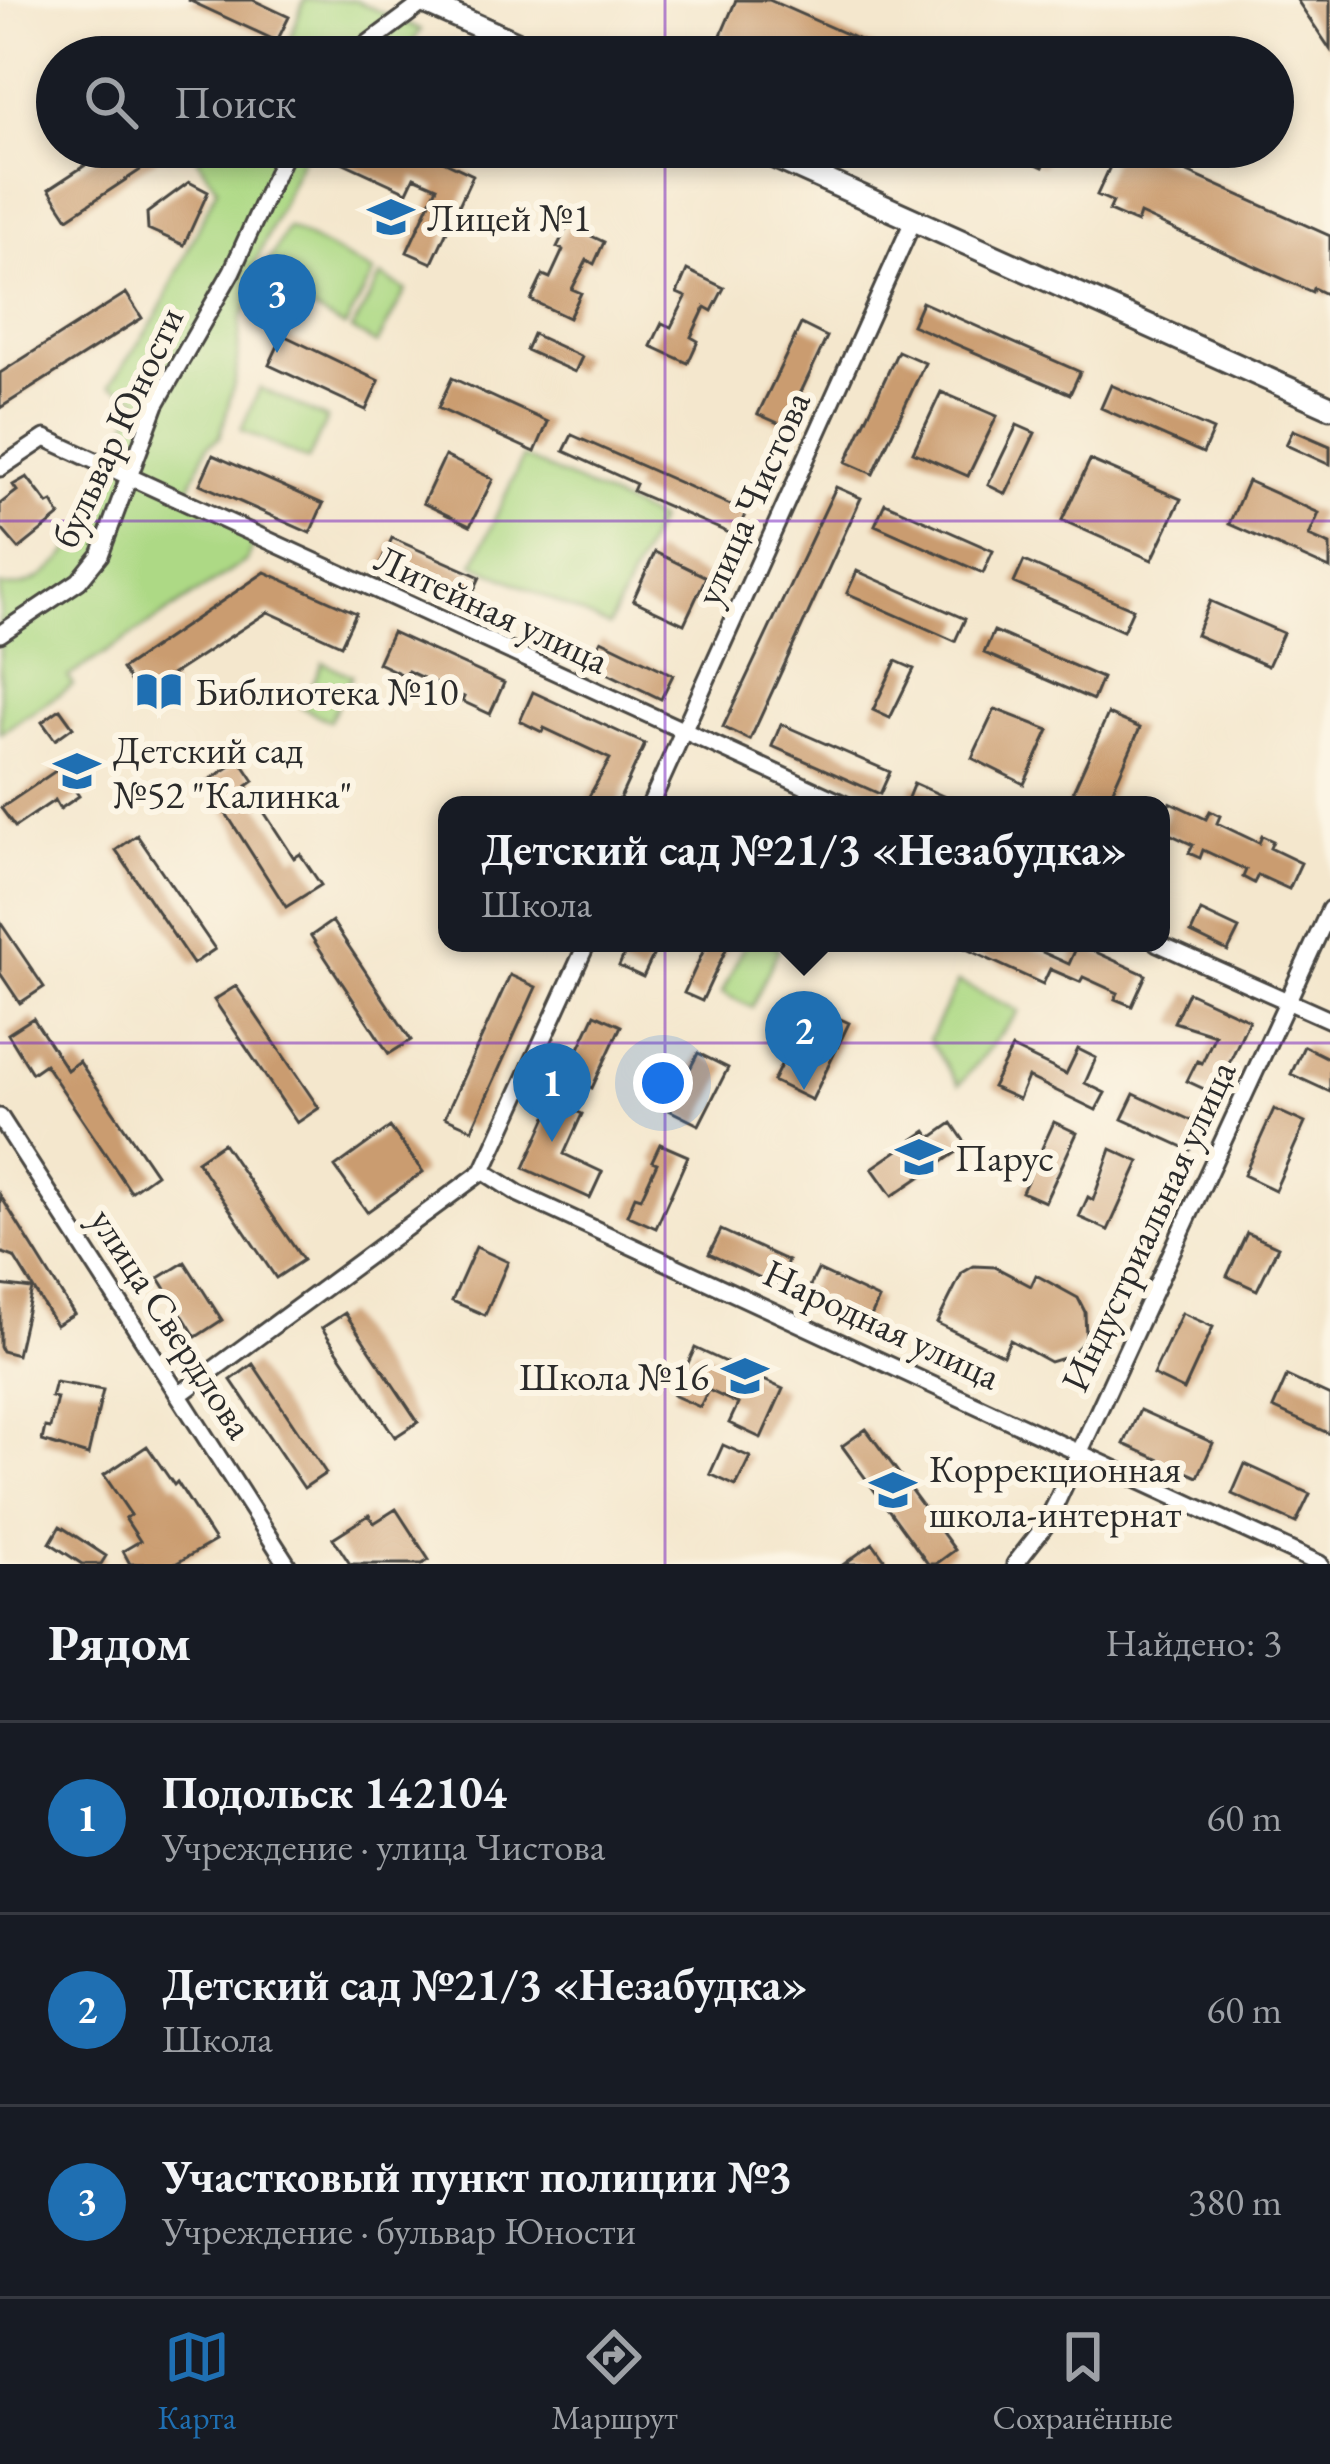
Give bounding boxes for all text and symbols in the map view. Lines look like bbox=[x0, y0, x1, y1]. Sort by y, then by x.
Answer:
search box bbox=[36, 36, 1294, 168]
icon: search bbox=[78, 69, 144, 135]
text: Поиск bbox=[174, 73, 296, 131]
school or university icon: Лицей №1 bbox=[366, 192, 416, 242]
place label: Лицей №1 bbox=[427, 192, 592, 243]
pin: 3 bbox=[238, 254, 316, 353]
street label: бульвар Юности bbox=[39, 298, 195, 556]
street label: улица Чистова bbox=[682, 383, 822, 613]
street label: Литейная улица bbox=[367, 533, 617, 686]
library icon: Библиотека №10 bbox=[134, 666, 184, 716]
place label: Библиотека №10 bbox=[195, 666, 458, 717]
place label: Детский сад №52 "Калинка" bbox=[113, 724, 352, 820]
school or university icon: Детский сад №52 "Калинка" bbox=[52, 746, 102, 796]
popup bbox=[438, 796, 1170, 952]
text: Детский сад №21/3 «Незабудка» bbox=[481, 820, 1127, 878]
text: Школа bbox=[481, 878, 592, 929]
pin: 2 bbox=[765, 991, 843, 1090]
pin: 1 bbox=[513, 1043, 591, 1142]
street label: Индустриальная улица bbox=[1049, 1052, 1247, 1400]
your location bbox=[633, 1053, 693, 1113]
school or university icon: Парус bbox=[894, 1132, 944, 1182]
place label: Парус bbox=[955, 1132, 1054, 1183]
street label: улица Свердлова bbox=[78, 1198, 266, 1449]
street label: Народная улица bbox=[755, 1247, 1009, 1401]
place label: Школа №16 bbox=[519, 1351, 709, 1402]
school or university icon: Школа №16 bbox=[720, 1351, 770, 1401]
place label: Коррекционная школа-интернат bbox=[929, 1443, 1181, 1539]
school or university icon: Коррекционная школа-интернат bbox=[868, 1465, 918, 1515]
text: Рядом bbox=[48, 1609, 191, 1675]
text: Найдено: 3 bbox=[1105, 1617, 1282, 1668]
text: Подольск 142104 bbox=[162, 1763, 507, 1821]
text: 1 bbox=[77, 1792, 97, 1843]
text: 60 m bbox=[1206, 1792, 1282, 1843]
text: Учреждение · улица Чистова bbox=[162, 1821, 605, 1872]
text: Детский сад №21/3 «Незабудка» bbox=[162, 1955, 808, 2013]
text: 2 bbox=[77, 1984, 97, 2035]
text: 60 m bbox=[1206, 1984, 1282, 2035]
text: Школа bbox=[162, 2013, 273, 2064]
text: Участковый пункт полиции №3 bbox=[162, 2147, 792, 2205]
text: 3 bbox=[77, 2176, 97, 2227]
text: 380 m bbox=[1188, 2176, 1282, 2227]
text: Учреждение · бульвар Юности bbox=[162, 2205, 636, 2256]
tab: Карта bbox=[157, 2324, 236, 2439]
tab: Маршрут bbox=[551, 2324, 678, 2439]
tab: Сохранённые bbox=[993, 2324, 1173, 2439]

